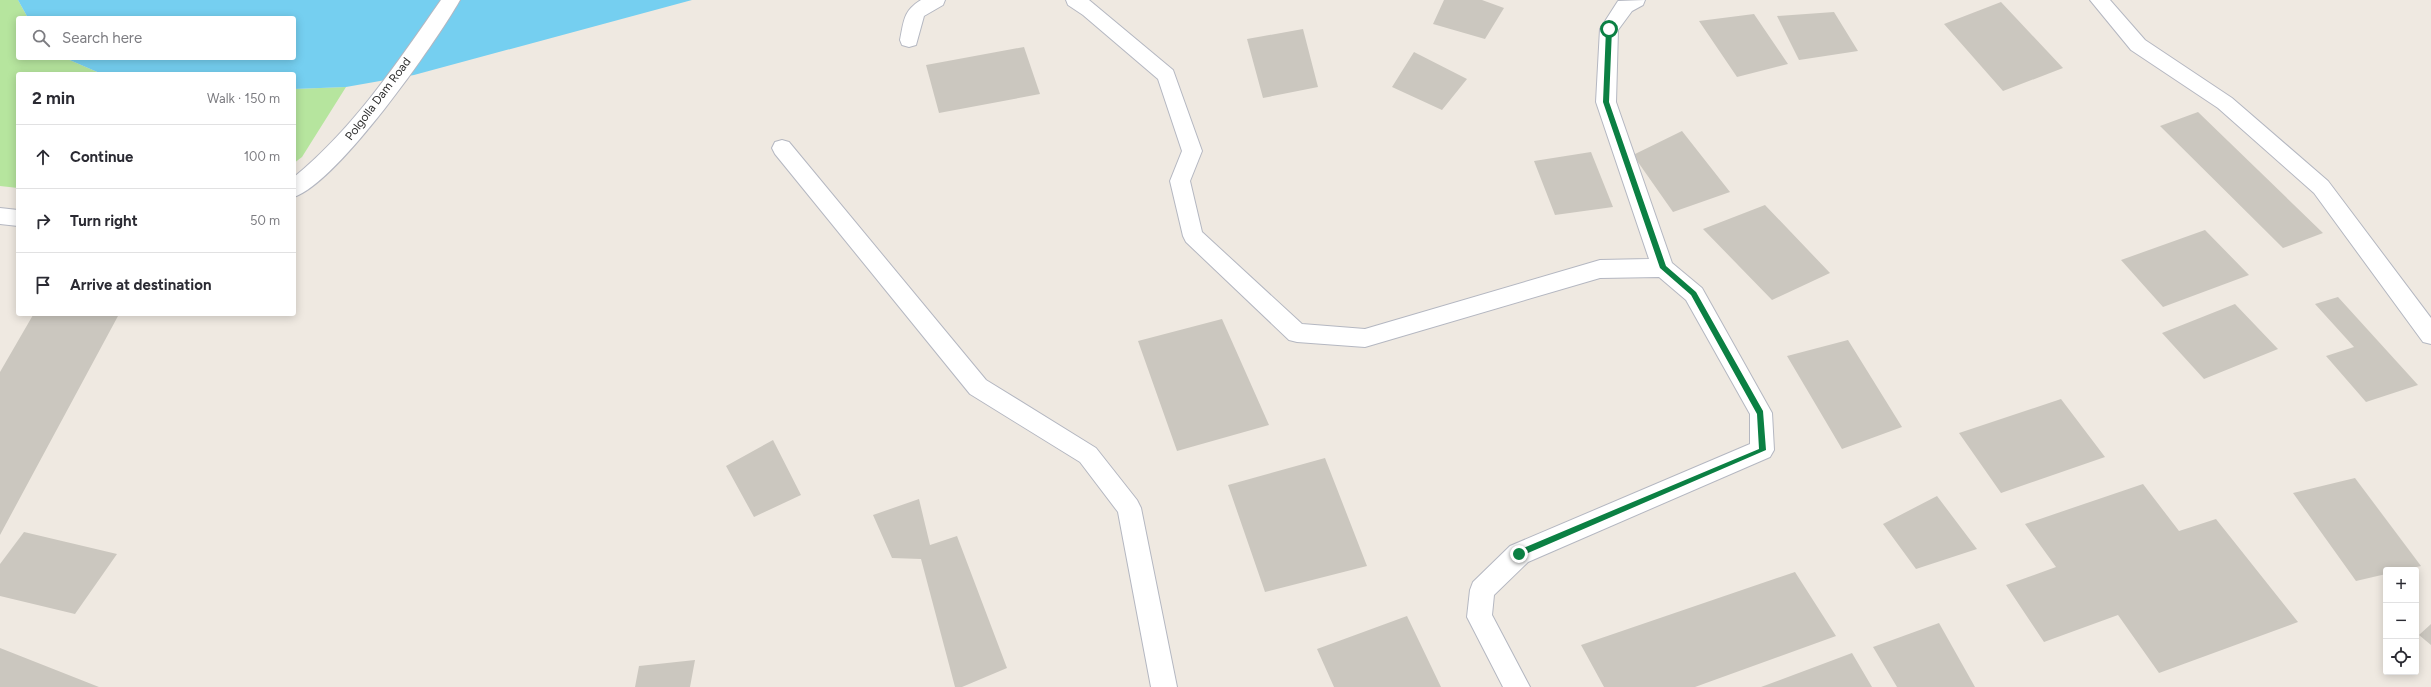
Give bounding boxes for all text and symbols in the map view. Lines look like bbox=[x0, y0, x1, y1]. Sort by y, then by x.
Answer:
search box bbox=[16, 16, 296, 60]
route start bbox=[1600, 20, 1618, 38]
icon: search bbox=[30, 27, 52, 49]
text: Search here bbox=[62, 29, 142, 47]
street label: Polgolla Dam Road bbox=[342, 55, 414, 143]
text: 2 min bbox=[32, 88, 75, 108]
text: Walk · 150 m bbox=[207, 91, 280, 106]
icon: ahead bbox=[32, 146, 54, 168]
text: Continue bbox=[70, 148, 133, 166]
text: 100 m bbox=[244, 149, 280, 164]
icon: right bbox=[32, 210, 54, 232]
text: Turn right bbox=[70, 212, 138, 230]
text: 50 m bbox=[250, 213, 280, 228]
icon: arrive bbox=[32, 274, 54, 296]
text: Arrive at destination bbox=[70, 276, 211, 294]
route end bbox=[1510, 545, 1528, 563]
map controls bbox=[2383, 567, 2419, 675]
button: + bbox=[2383, 567, 2419, 603]
button: − bbox=[2383, 603, 2419, 639]
button: locate bbox=[2383, 639, 2419, 675]

